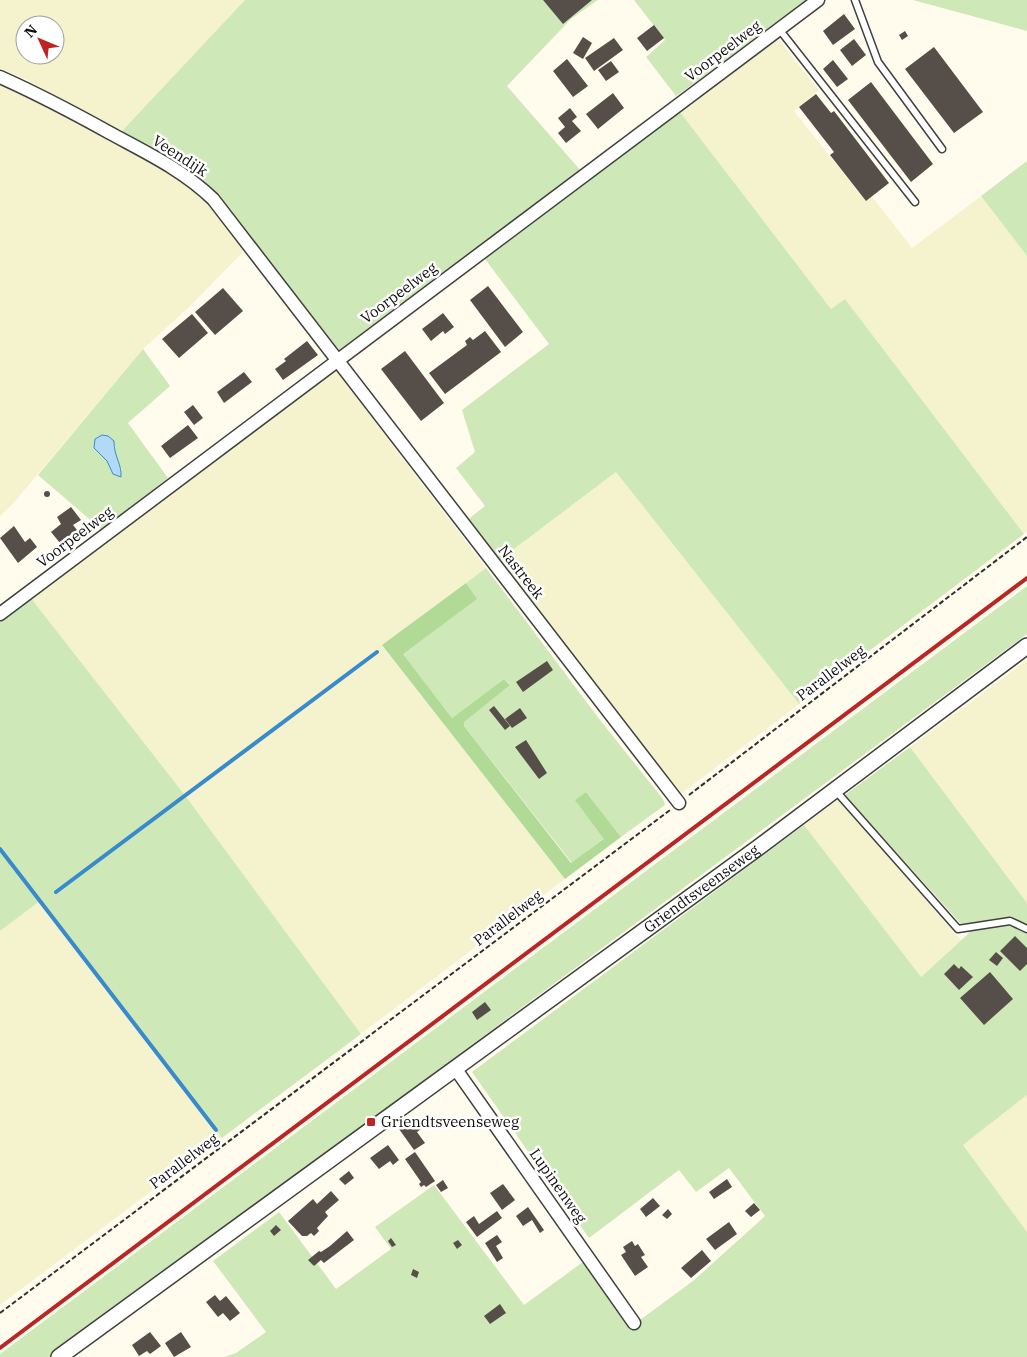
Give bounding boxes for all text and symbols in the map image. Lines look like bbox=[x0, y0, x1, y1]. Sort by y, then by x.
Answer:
north arrow bbox=[15, 15, 65, 65]
street label: Voorpeelweg bbox=[681, 16, 765, 85]
text: N bbox=[20, 21, 41, 41]
street label: Veendijk bbox=[149, 131, 212, 181]
street label: Voorpeelweg bbox=[357, 258, 441, 327]
street label: Voorpeelweg bbox=[33, 502, 117, 571]
street label: Nastreek bbox=[494, 541, 549, 603]
street label: Parallelweg bbox=[792, 640, 869, 705]
street label: Griendtsveenseweg bbox=[640, 840, 763, 937]
street label: Parallelweg bbox=[469, 885, 546, 950]
place label: Griendtsveenseweg bbox=[381, 1112, 519, 1131]
marker: Griendtsveenseweg bbox=[365, 1116, 377, 1128]
street label: Parallelweg bbox=[145, 1128, 222, 1193]
street label: Lupinenweg bbox=[526, 1145, 591, 1227]

